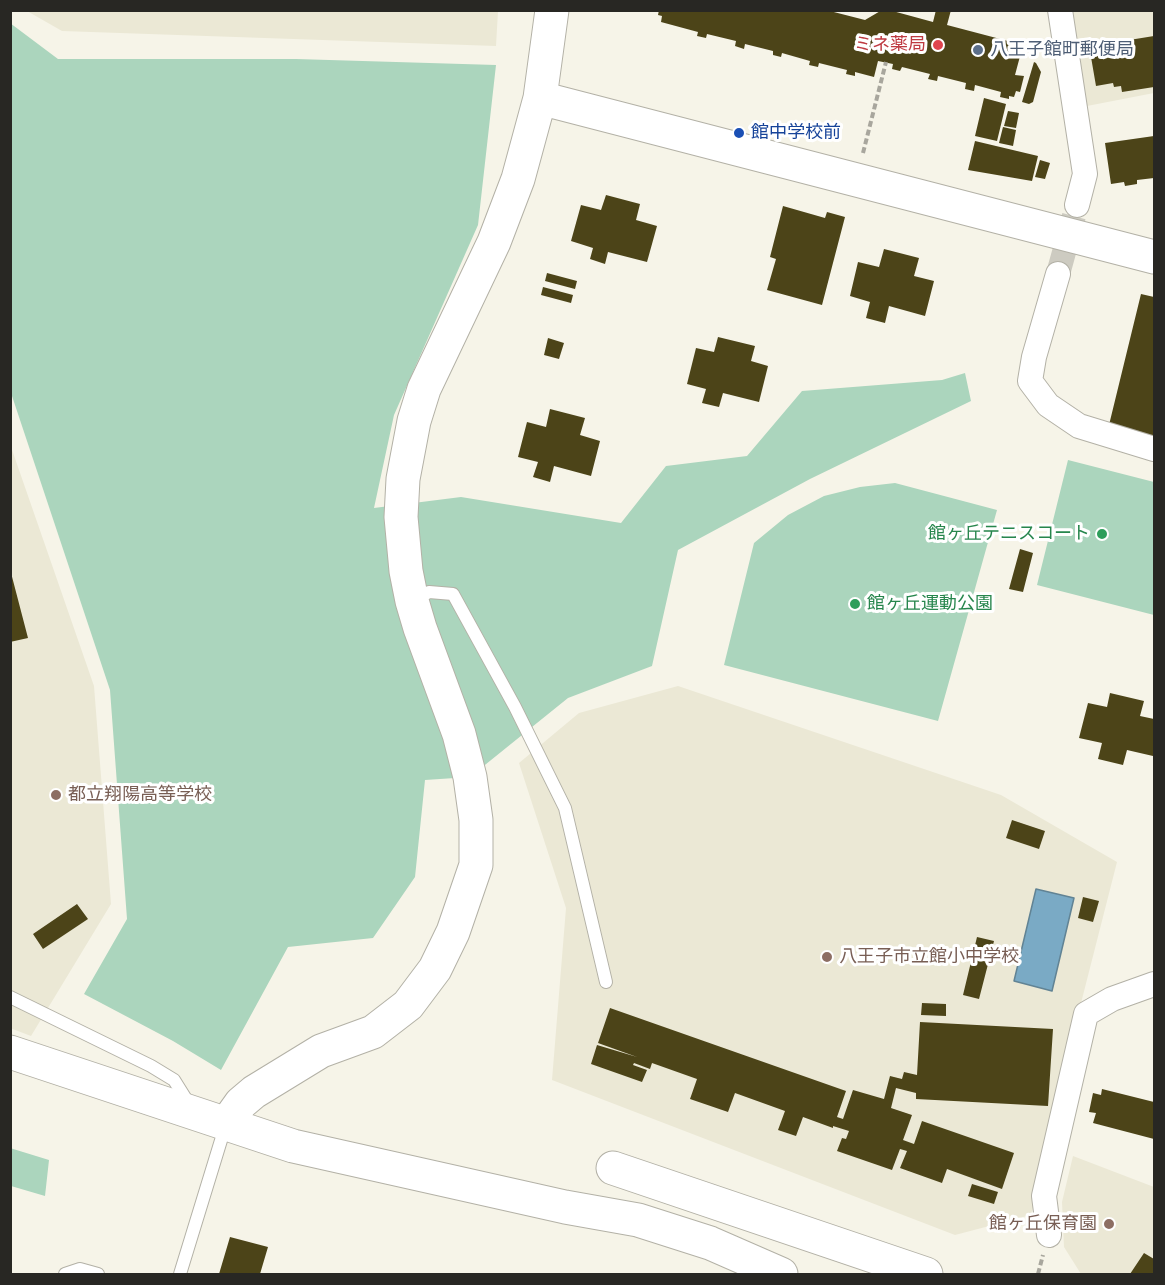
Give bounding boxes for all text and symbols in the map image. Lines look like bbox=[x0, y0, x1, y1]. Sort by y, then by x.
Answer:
place label: ミネ薬局 bbox=[854, 34, 926, 56]
marker: ミネ薬局 bbox=[931, 38, 945, 52]
place label: 八王子館町郵便局 bbox=[990, 39, 1134, 61]
marker: 八王子館町郵便局 bbox=[971, 43, 985, 57]
place label: 館中学校前 bbox=[751, 122, 841, 144]
marker: 館中学校前 bbox=[732, 126, 746, 140]
place label: 館ヶ丘テニスコート bbox=[928, 523, 1090, 545]
marker: 館ヶ丘テニスコート bbox=[1095, 527, 1109, 541]
place label: 館ヶ丘運動公園 bbox=[867, 593, 993, 615]
marker: 館ヶ丘運動公園 bbox=[848, 597, 862, 611]
place label: 都立翔陽高等学校 bbox=[68, 784, 212, 806]
marker: 都立翔陽高等学校 bbox=[49, 788, 63, 802]
place label: 八王子市立館小中学校 bbox=[839, 946, 1019, 968]
marker: 八王子市立館小中学校 bbox=[820, 950, 834, 964]
place label: 館ヶ丘保育園 bbox=[989, 1213, 1097, 1235]
marker: 館ヶ丘保育園 bbox=[1102, 1217, 1116, 1231]

